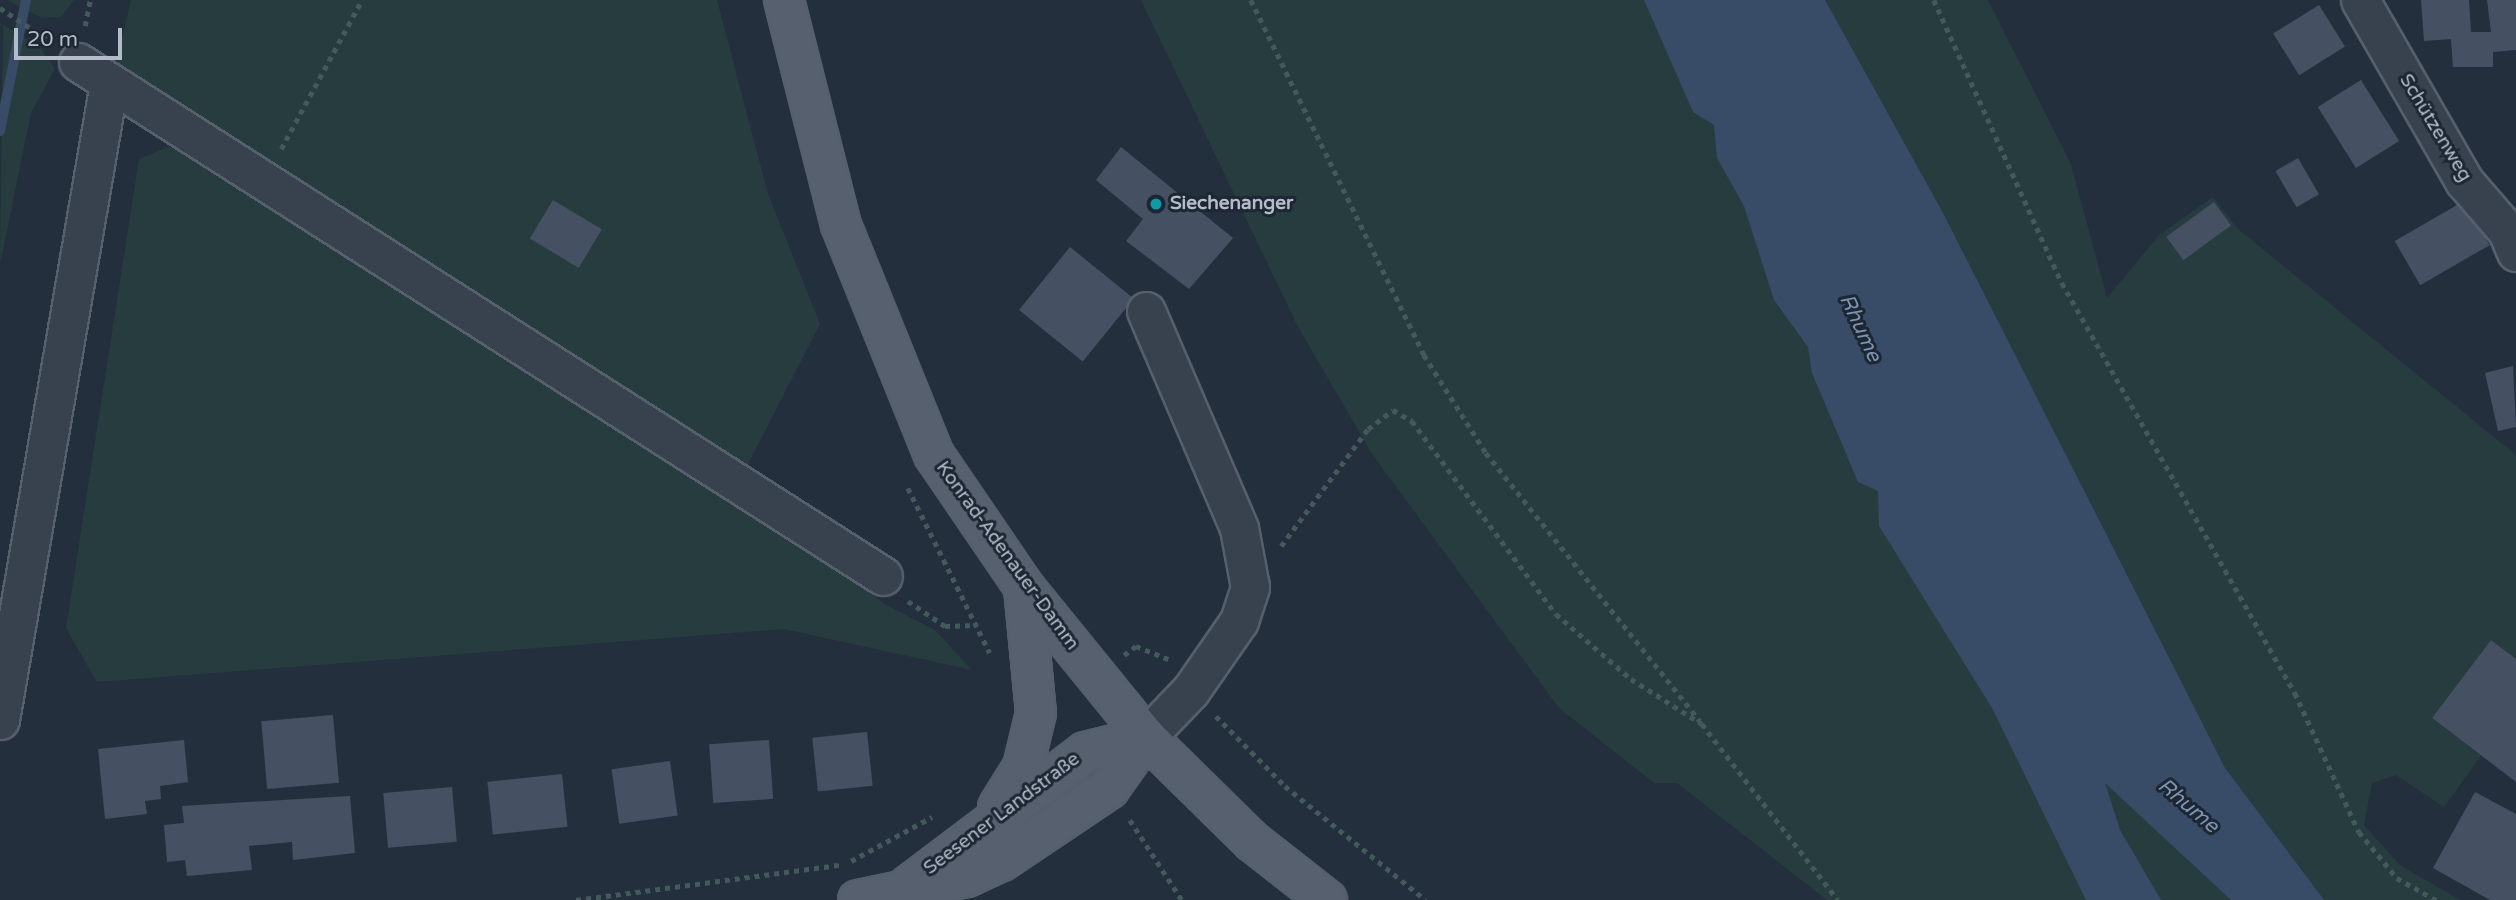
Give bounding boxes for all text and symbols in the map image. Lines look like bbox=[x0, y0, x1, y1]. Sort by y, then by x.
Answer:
scale bar bbox=[18, 14, 126, 58]
text: 20 m bbox=[27, 27, 78, 52]
street label: Schützenweg bbox=[2394, 70, 2476, 186]
place label: Siechenanger bbox=[1170, 193, 1293, 215]
marker: Siechenanger bbox=[1148, 196, 1164, 212]
water label: Rhume bbox=[1833, 290, 1887, 366]
street label: Konrad-Adenauer-Damm bbox=[931, 457, 1083, 655]
street label: Seesener Landstraße bbox=[920, 748, 1084, 880]
water label: Rhume bbox=[2152, 773, 2224, 839]

